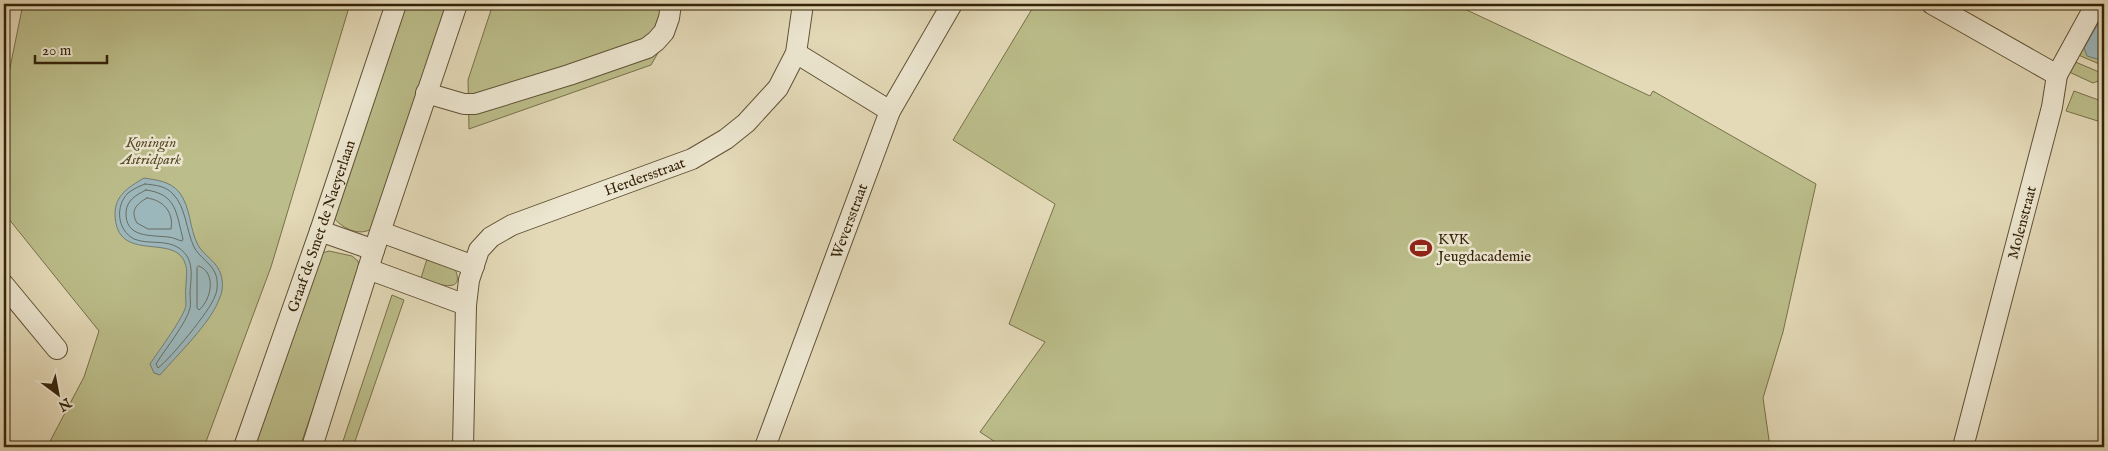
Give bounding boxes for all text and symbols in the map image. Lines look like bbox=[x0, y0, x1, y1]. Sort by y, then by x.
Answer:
scale bar bbox=[35, 32, 108, 64]
text: 20 m bbox=[42, 41, 72, 60]
park label: Koningin Astridpark bbox=[119, 133, 181, 169]
street label: Graaf de Smet de Naeyerlaan bbox=[283, 138, 360, 315]
street label: Herdersstraat bbox=[602, 153, 688, 200]
street label: Weversstraat bbox=[827, 181, 872, 262]
street label: Molenstraat bbox=[2004, 184, 2041, 261]
place label: KVK Jeugdacademie bbox=[1436, 230, 1531, 266]
sports icon: KVK Jeugdacademie bbox=[1408, 235, 1434, 261]
north arrow bbox=[32, 368, 82, 418]
text: N bbox=[54, 393, 75, 415]

